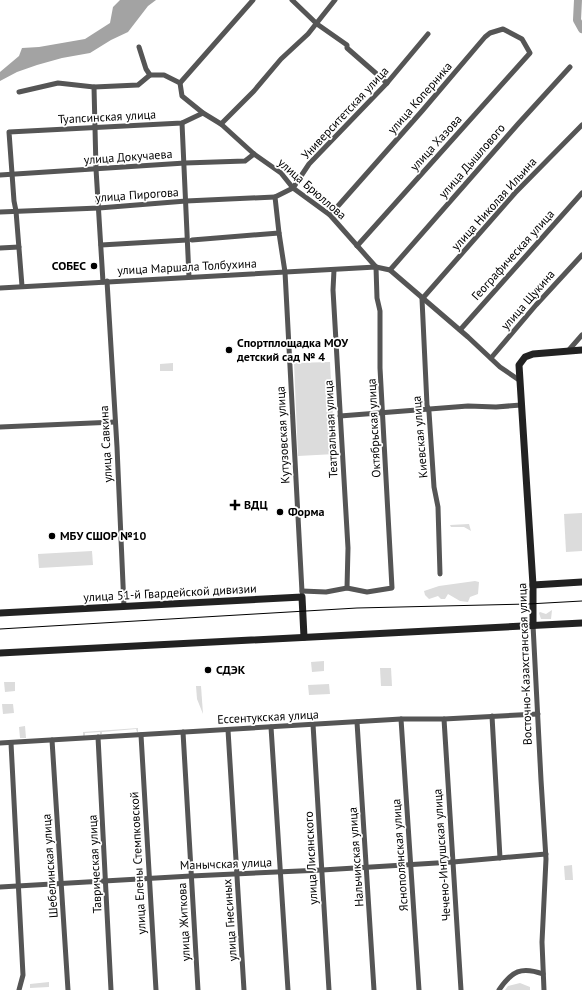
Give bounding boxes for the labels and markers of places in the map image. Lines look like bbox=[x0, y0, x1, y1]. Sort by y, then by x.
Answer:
place label: СОБЕС bbox=[52, 258, 86, 273]
marker: СОБЕС bbox=[89, 261, 99, 271]
place label: Спортплощадка МОУ детский сад № 4 bbox=[236, 335, 348, 364]
marker: Спортплощадка МОУ детский сад № 4 bbox=[224, 345, 234, 355]
place label: ВДЦ bbox=[244, 497, 268, 512]
marker: ВДЦ bbox=[229, 499, 241, 511]
place label: Форма bbox=[288, 504, 325, 519]
marker: Форма bbox=[275, 507, 285, 517]
place label: МБУ СШОР №10 bbox=[60, 528, 146, 543]
marker: МБУ СШОР №10 bbox=[47, 531, 57, 541]
place label: СДЭК bbox=[216, 662, 246, 677]
marker: СДЭК bbox=[203, 665, 213, 675]

